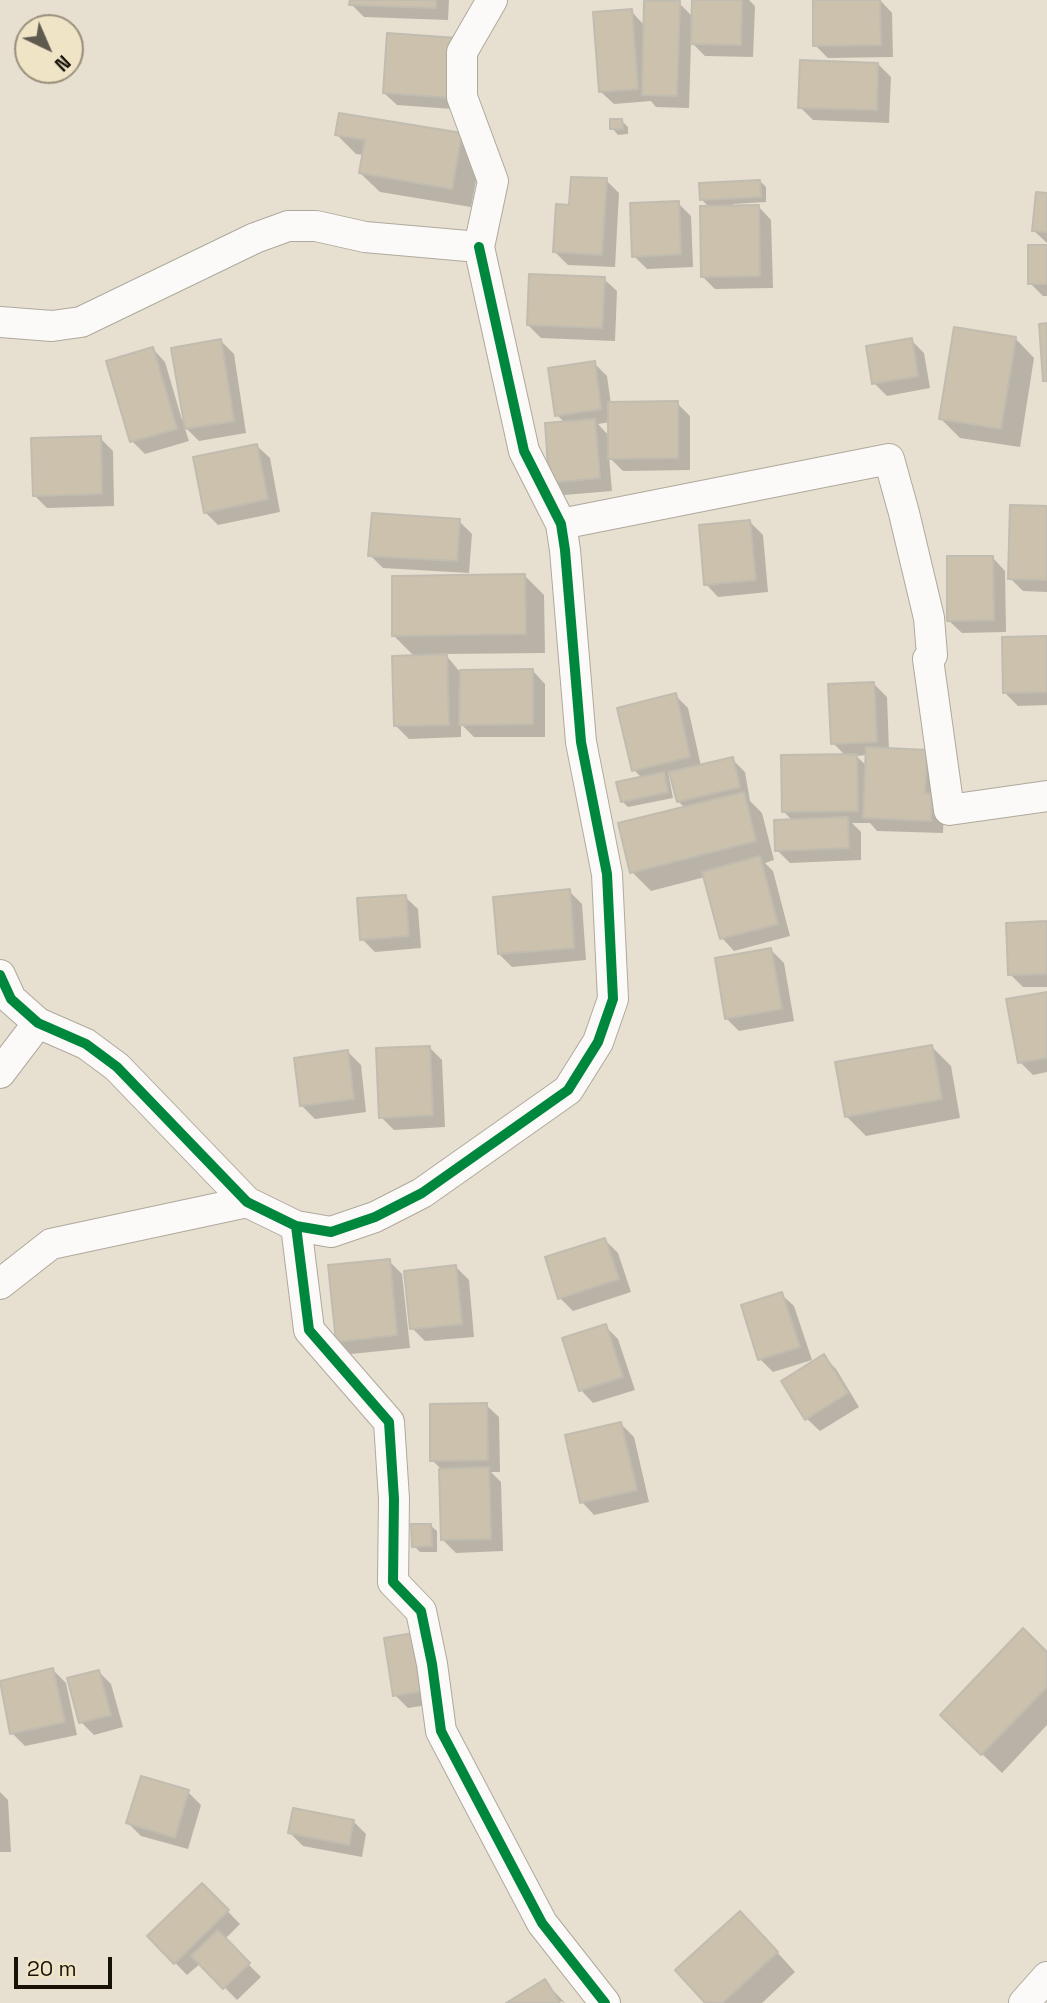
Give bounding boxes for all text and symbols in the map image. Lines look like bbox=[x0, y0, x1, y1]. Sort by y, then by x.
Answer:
north arrow bbox=[14, 14, 84, 84]
text: N bbox=[49, 50, 76, 76]
scale bar bbox=[18, 1944, 116, 1988]
text: 20 m bbox=[27, 1955, 77, 1982]

